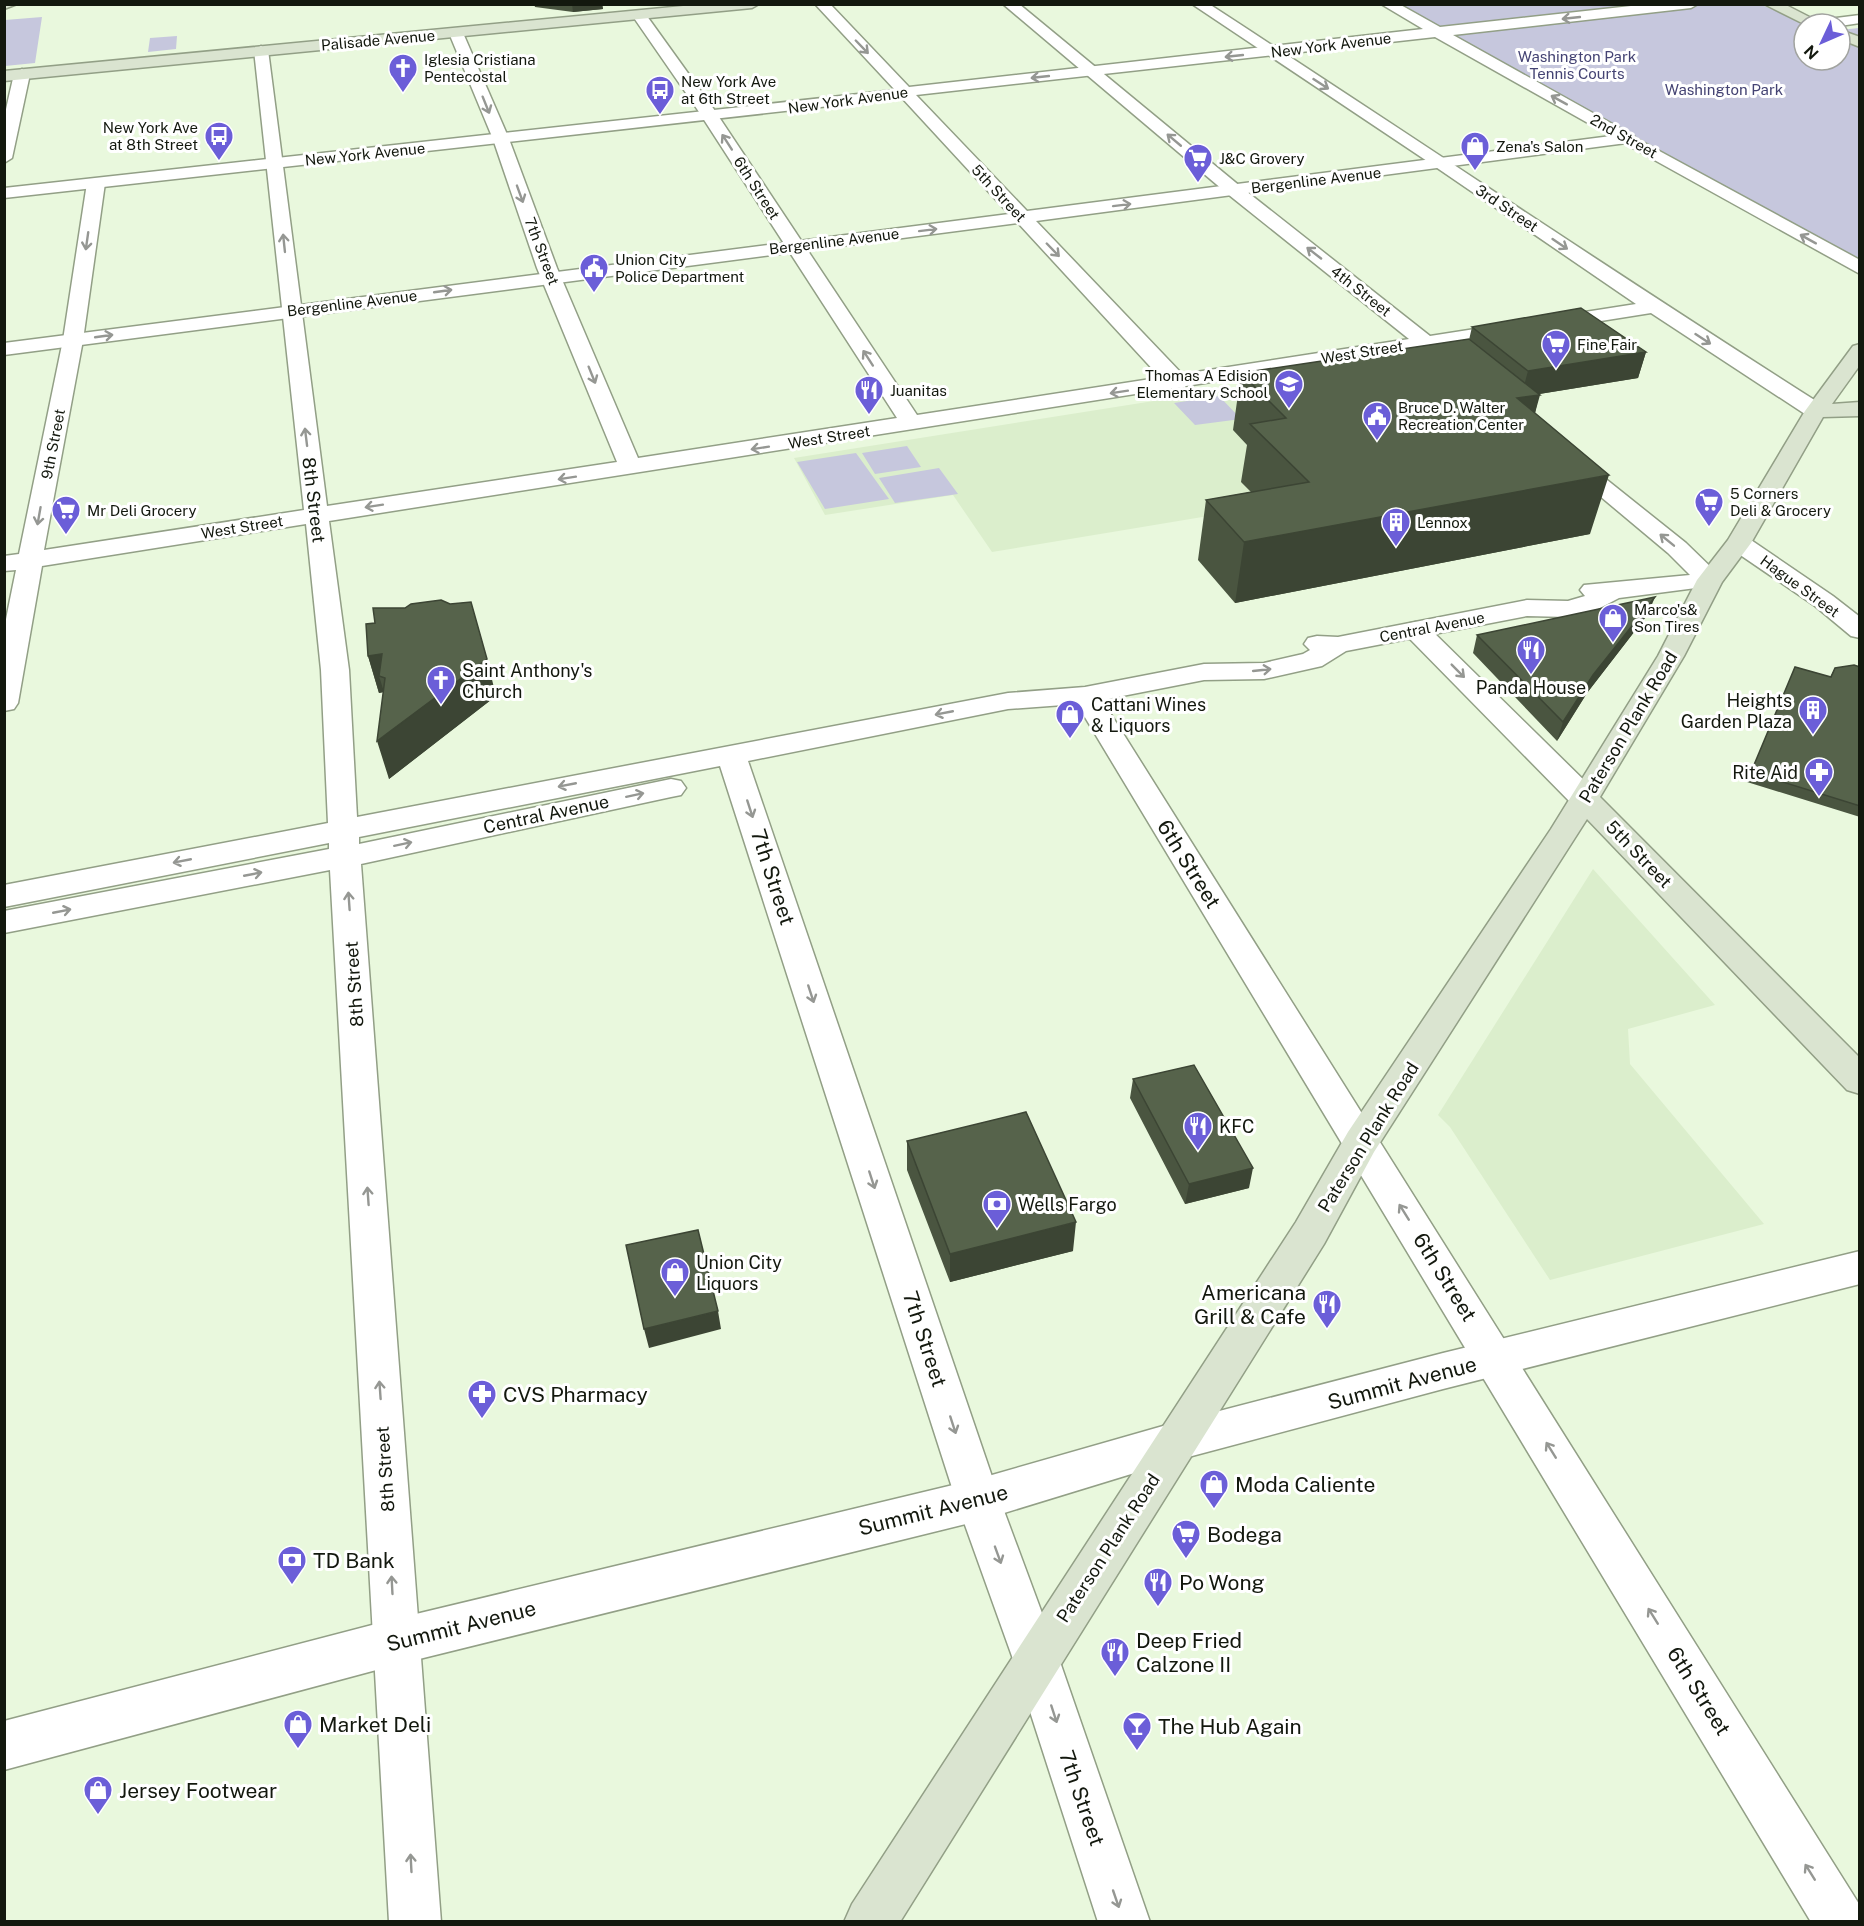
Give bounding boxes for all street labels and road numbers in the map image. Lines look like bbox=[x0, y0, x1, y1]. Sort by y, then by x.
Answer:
street label: Palisade Avenue bbox=[320, 27, 436, 53]
street label: New York Avenue bbox=[1270, 29, 1392, 61]
street label: New York Avenue bbox=[787, 83, 909, 117]
street label: 2nd Street bbox=[1588, 111, 1661, 161]
street label: New York Avenue bbox=[304, 139, 426, 169]
street label: 6th Street bbox=[730, 153, 784, 223]
street label: 5th Street bbox=[968, 161, 1030, 225]
street label: Bergenline Avenue bbox=[1250, 164, 1382, 196]
street label: 3rd Street bbox=[1473, 181, 1542, 235]
street label: 7th Street bbox=[521, 215, 563, 287]
street label: Bergenline Avenue bbox=[768, 225, 900, 257]
street label: 4th Street bbox=[1328, 262, 1394, 320]
street label: Bergenline Avenue bbox=[286, 287, 418, 319]
street label: West Street bbox=[1320, 337, 1404, 367]
street label: 9th Street bbox=[38, 407, 68, 481]
street label: West Street bbox=[787, 422, 871, 452]
street label: 8th Street bbox=[298, 456, 330, 544]
street label: West Street bbox=[200, 512, 284, 542]
street label: Hague Street bbox=[1757, 552, 1843, 620]
street label: Central Avenue bbox=[1378, 608, 1486, 646]
street label: Paterson Plank Road bbox=[1574, 647, 1682, 807]
street label: Central Avenue bbox=[481, 790, 611, 838]
street label: 6th Street bbox=[1152, 815, 1226, 913]
street label: 5th Street bbox=[1602, 816, 1676, 892]
street label: 7th Street bbox=[746, 826, 800, 928]
street label: 8th Street bbox=[341, 940, 367, 1028]
street label: Paterson Plank Road bbox=[1313, 1058, 1423, 1216]
street label: 6th Street bbox=[1408, 1228, 1482, 1326]
street label: 7th Street bbox=[898, 1288, 952, 1390]
street label: Summit Avenue bbox=[1325, 1351, 1479, 1415]
street label: 8th Street bbox=[372, 1425, 398, 1513]
street label: Paterson Plank Road bbox=[1052, 1470, 1164, 1626]
street label: Summit Avenue bbox=[856, 1479, 1010, 1541]
street label: Summit Avenue bbox=[384, 1595, 538, 1657]
street label: 6th Street bbox=[1662, 1642, 1736, 1740]
street label: 7th Street bbox=[1054, 1747, 1110, 1849]

